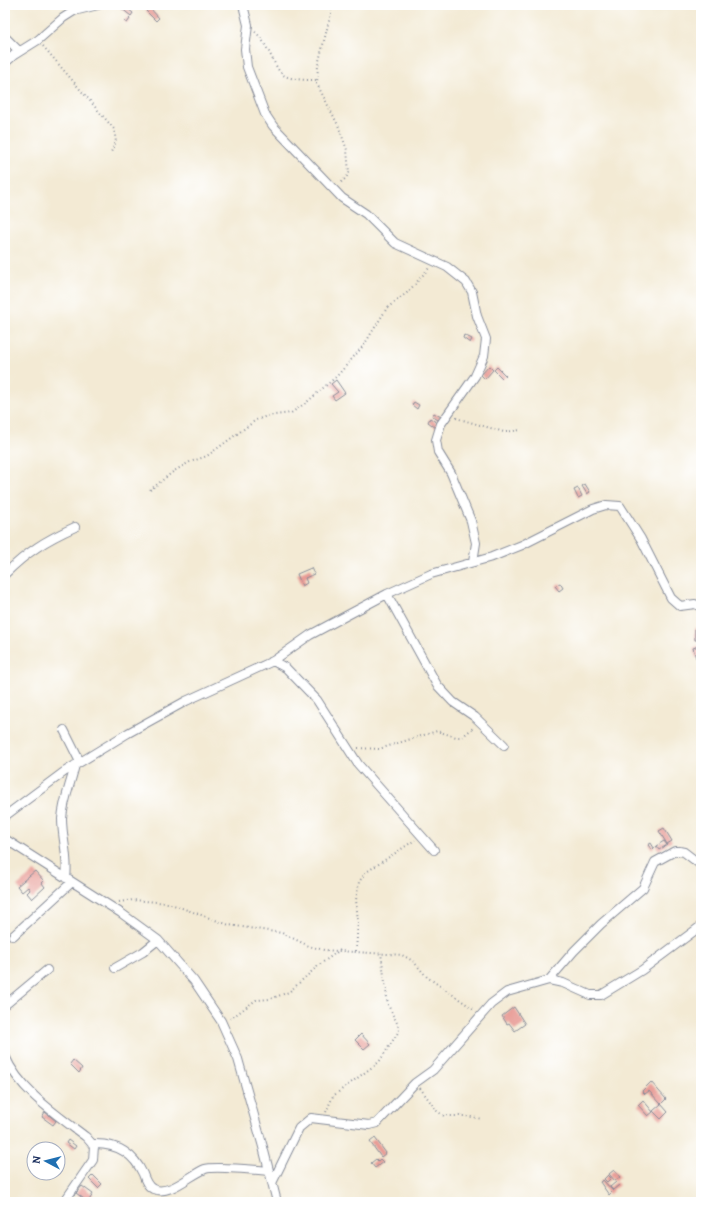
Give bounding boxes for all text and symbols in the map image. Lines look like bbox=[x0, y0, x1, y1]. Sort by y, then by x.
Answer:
north arrow bbox=[26, 1141, 66, 1181]
text: N bbox=[29, 1155, 45, 1165]

